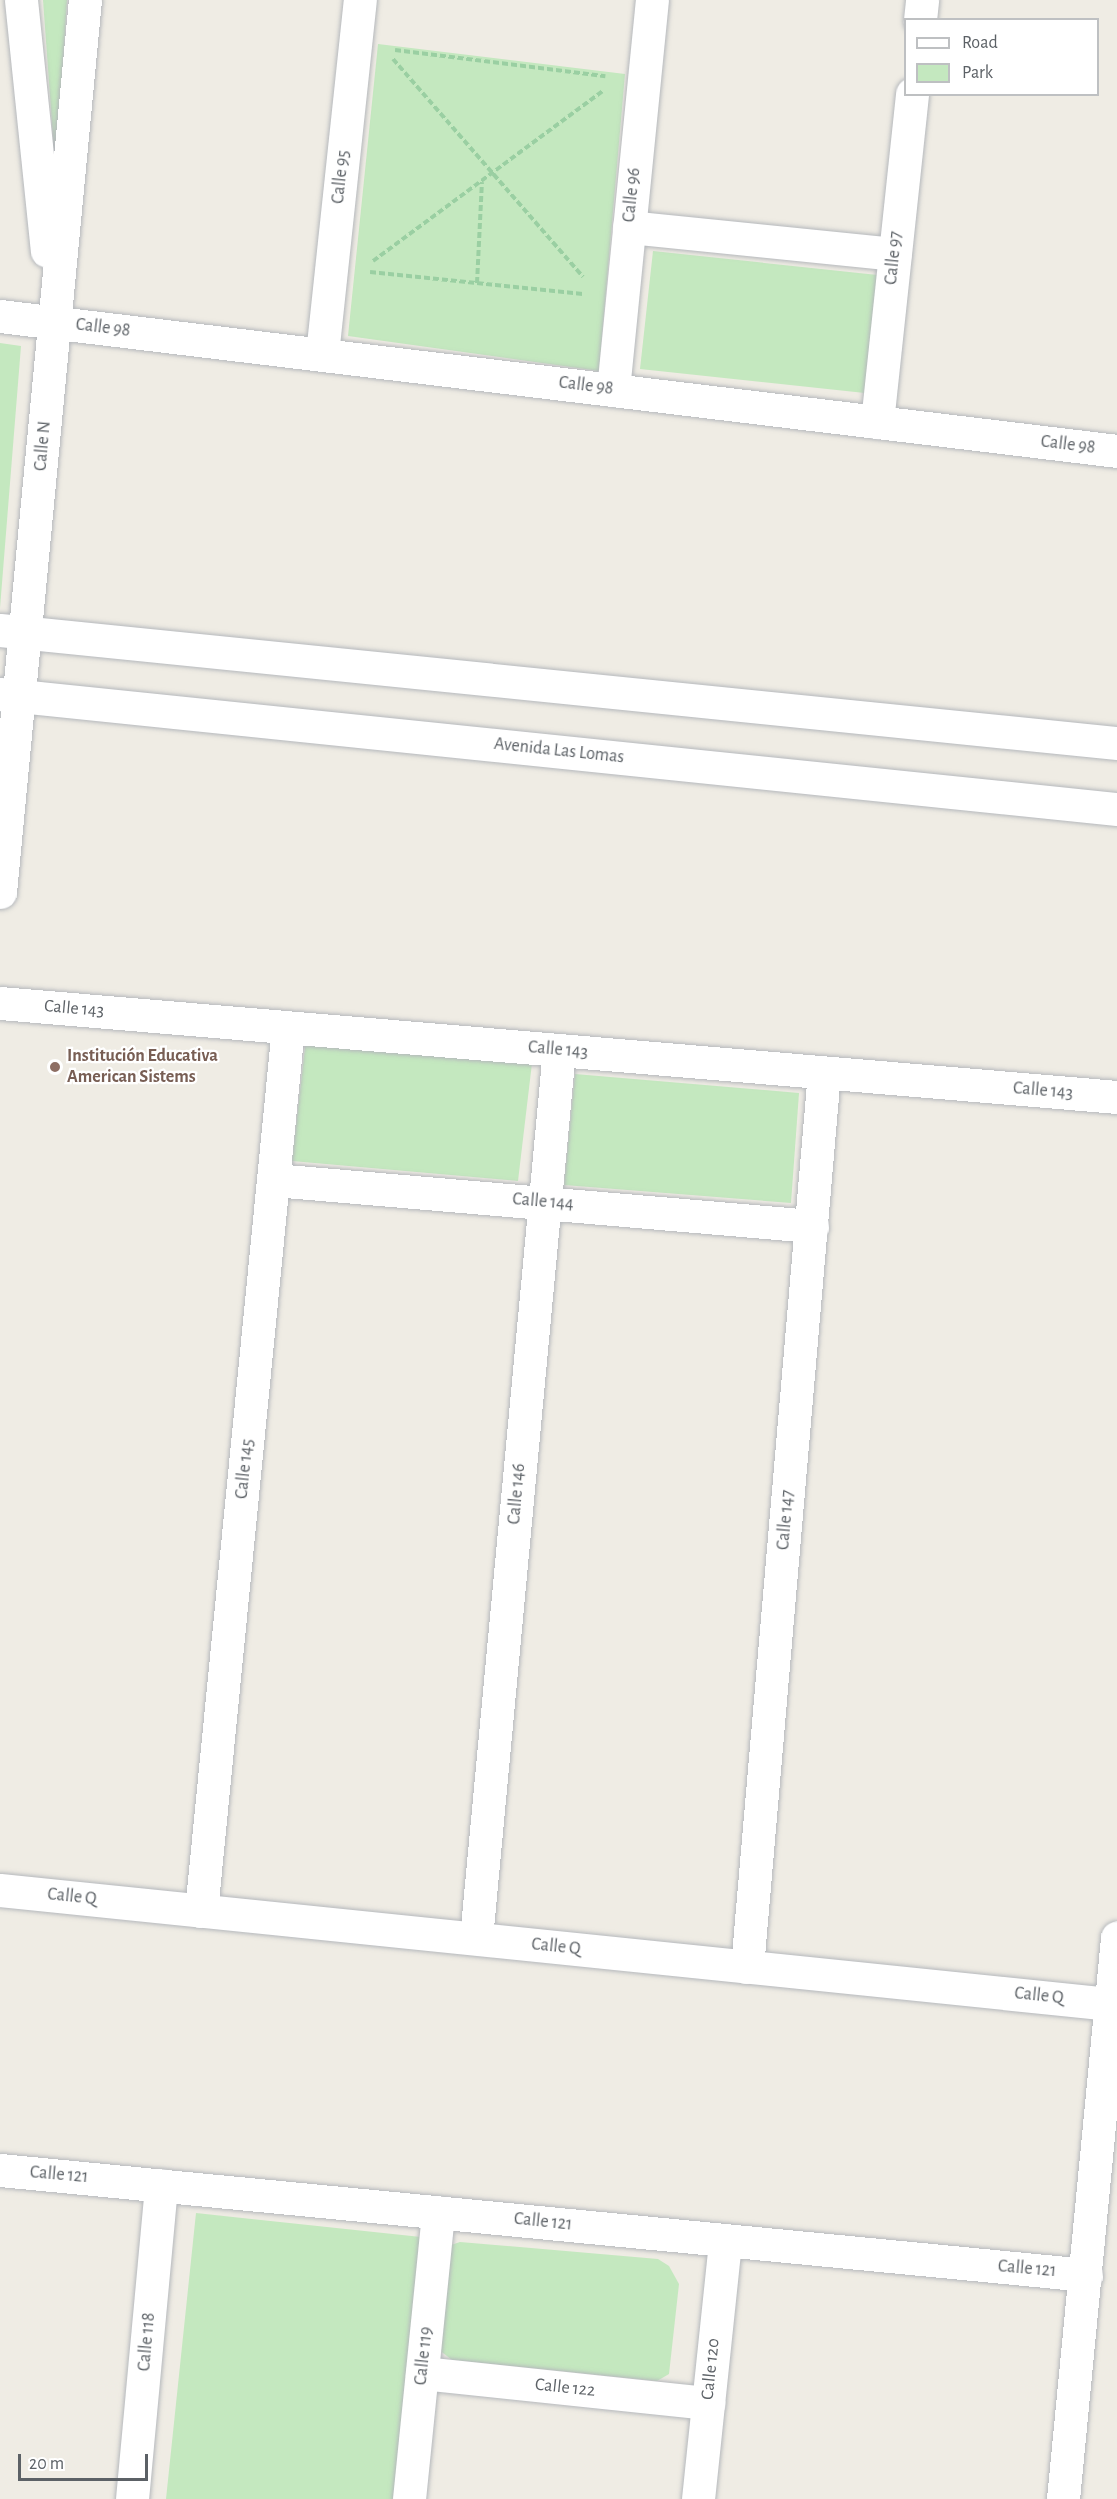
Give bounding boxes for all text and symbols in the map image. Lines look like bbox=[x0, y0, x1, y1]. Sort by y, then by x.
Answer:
legend bbox=[904, 18, 1099, 96]
text: Road bbox=[962, 34, 998, 52]
text: Park bbox=[962, 64, 993, 82]
street label: Calle 95 bbox=[327, 149, 355, 205]
street label: Calle 96 bbox=[618, 167, 646, 223]
street label: Calle 97 bbox=[880, 230, 908, 286]
street label: Calle 98 bbox=[74, 314, 132, 342]
street label: Calle 98 bbox=[557, 372, 615, 400]
street label: Calle N bbox=[30, 420, 56, 472]
street label: Calle 98 bbox=[1039, 431, 1097, 459]
street label: Avenida Las Lomas bbox=[493, 733, 625, 769]
street label: Calle 143 bbox=[43, 996, 105, 1022]
street label: Calle 143 bbox=[527, 1037, 589, 1063]
place label: Institución Educativa American Sistems bbox=[67, 1046, 218, 1088]
marker: Institución Educativa American Sistems bbox=[48, 1060, 62, 1074]
street label: Calle 143 bbox=[1012, 1078, 1074, 1104]
street label: Calle 144 bbox=[512, 1189, 574, 1215]
street label: Calle 145 bbox=[231, 1438, 259, 1500]
street label: Calle 146 bbox=[504, 1463, 530, 1525]
street label: Calle 147 bbox=[773, 1489, 799, 1551]
street label: Calle Q bbox=[46, 1884, 98, 1910]
street label: Calle Q bbox=[530, 1934, 582, 1960]
street label: Calle Q bbox=[1013, 1983, 1065, 2009]
street label: Calle 121 bbox=[29, 2162, 89, 2188]
street label: Calle 121 bbox=[513, 2208, 573, 2236]
street label: Calle 121 bbox=[997, 2256, 1057, 2282]
street label: Calle 118 bbox=[134, 2312, 160, 2372]
street label: Calle 119 bbox=[410, 2326, 438, 2386]
street label: Calle 120 bbox=[697, 2337, 725, 2401]
street label: Calle 122 bbox=[534, 2374, 596, 2402]
scale bar bbox=[21, 2442, 152, 2480]
text: 20 m bbox=[29, 2455, 64, 2473]

